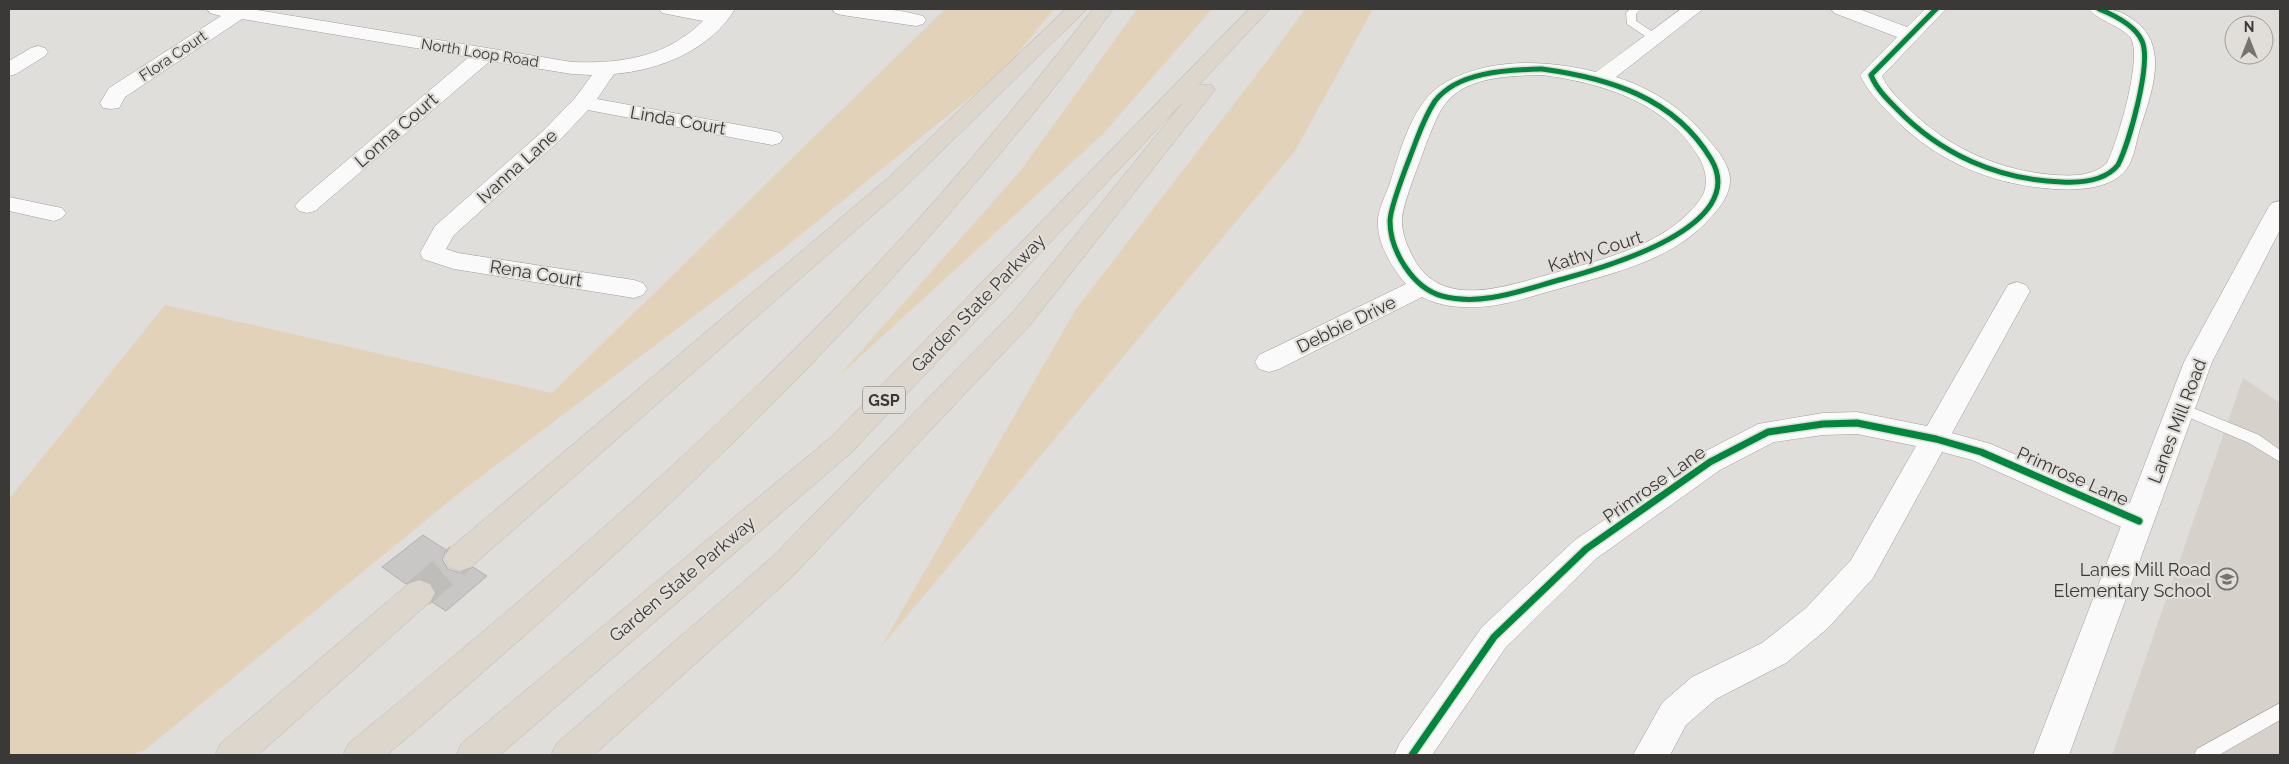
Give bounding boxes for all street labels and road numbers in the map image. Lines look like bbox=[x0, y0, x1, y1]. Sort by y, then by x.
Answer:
street label: Flora Court bbox=[136, 27, 210, 85]
street label: North Loop Road bbox=[420, 35, 540, 71]
street label: Lonna Court bbox=[350, 88, 442, 172]
street label: Linda Court bbox=[629, 101, 727, 139]
street label: Ivanna Lane bbox=[473, 124, 562, 207]
street label: Kathy Court bbox=[1545, 226, 1645, 276]
street label: Garden State Parkway bbox=[907, 229, 1049, 376]
street label: Rena Court bbox=[488, 255, 584, 291]
street label: Debbie Drive bbox=[1293, 291, 1399, 357]
street label: Lanes Mill Road bbox=[2144, 356, 2210, 486]
road number: GSP bbox=[863, 386, 905, 414]
street label: Primrose Lane bbox=[1599, 441, 1709, 527]
street label: Primrose Lane bbox=[2014, 442, 2132, 510]
street label: Garden State Parkway bbox=[605, 512, 759, 646]

